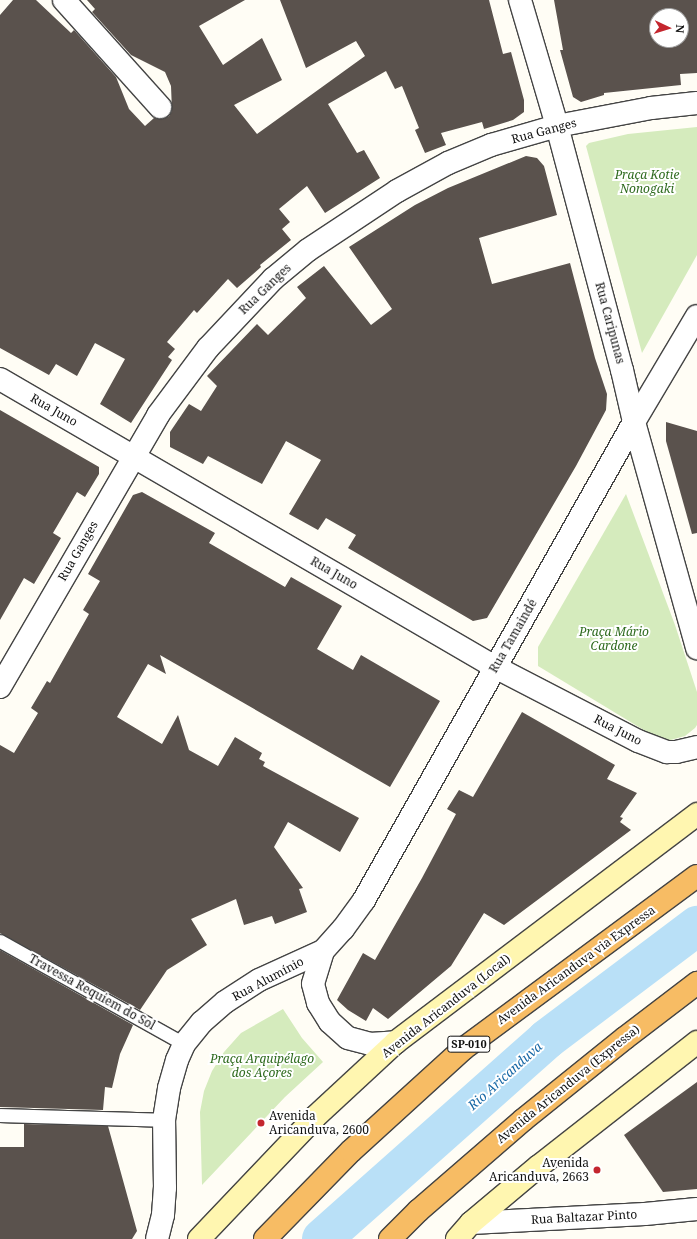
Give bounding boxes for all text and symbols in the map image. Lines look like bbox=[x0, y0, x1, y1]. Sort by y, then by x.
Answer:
north arrow bbox=[649, 8, 689, 48]
text: N bbox=[673, 24, 688, 34]
street label: Rua Ganges bbox=[510, 115, 578, 147]
park label: Praça Kotie Nonogaki bbox=[615, 168, 679, 196]
street label: Rua Ganges bbox=[236, 261, 294, 317]
street label: Rua Caripunas bbox=[592, 281, 628, 365]
street label: Rua Juno bbox=[28, 391, 80, 429]
street label: Rua Ganges bbox=[55, 519, 101, 583]
street label: Rua Juno bbox=[308, 554, 360, 592]
street label: Rua Tamaindé bbox=[486, 597, 540, 675]
park label: Praça Mário Cardone bbox=[579, 625, 649, 653]
street label: Rua Juno bbox=[592, 712, 644, 748]
street label: Avenida Aricanduva via Expressa bbox=[494, 903, 658, 1027]
street label: Travessa Requiem do Sol bbox=[26, 951, 158, 1033]
street label: Avenida Aricanduva (Local) bbox=[379, 951, 513, 1061]
street label: Rua Alumínio bbox=[230, 954, 306, 1004]
street label: Avenida Aricanduva (Expressa) bbox=[494, 1022, 642, 1146]
road number: SP-010 bbox=[447, 1035, 491, 1053]
water label: Rio Aricanduva bbox=[465, 1039, 545, 1113]
park label: Praça Arquipélago dos Açores bbox=[210, 1052, 314, 1080]
place label: Avenida Aricanduva, 2600 bbox=[269, 1109, 369, 1137]
marker: Avenida Aricanduva, 2600 bbox=[256, 1118, 266, 1128]
place label: Avenida Aricanduva, 2663 bbox=[489, 1156, 589, 1184]
marker: Avenida Aricanduva, 2663 bbox=[592, 1165, 602, 1175]
street label: Rua Baltazar Pinto bbox=[531, 1207, 637, 1227]

